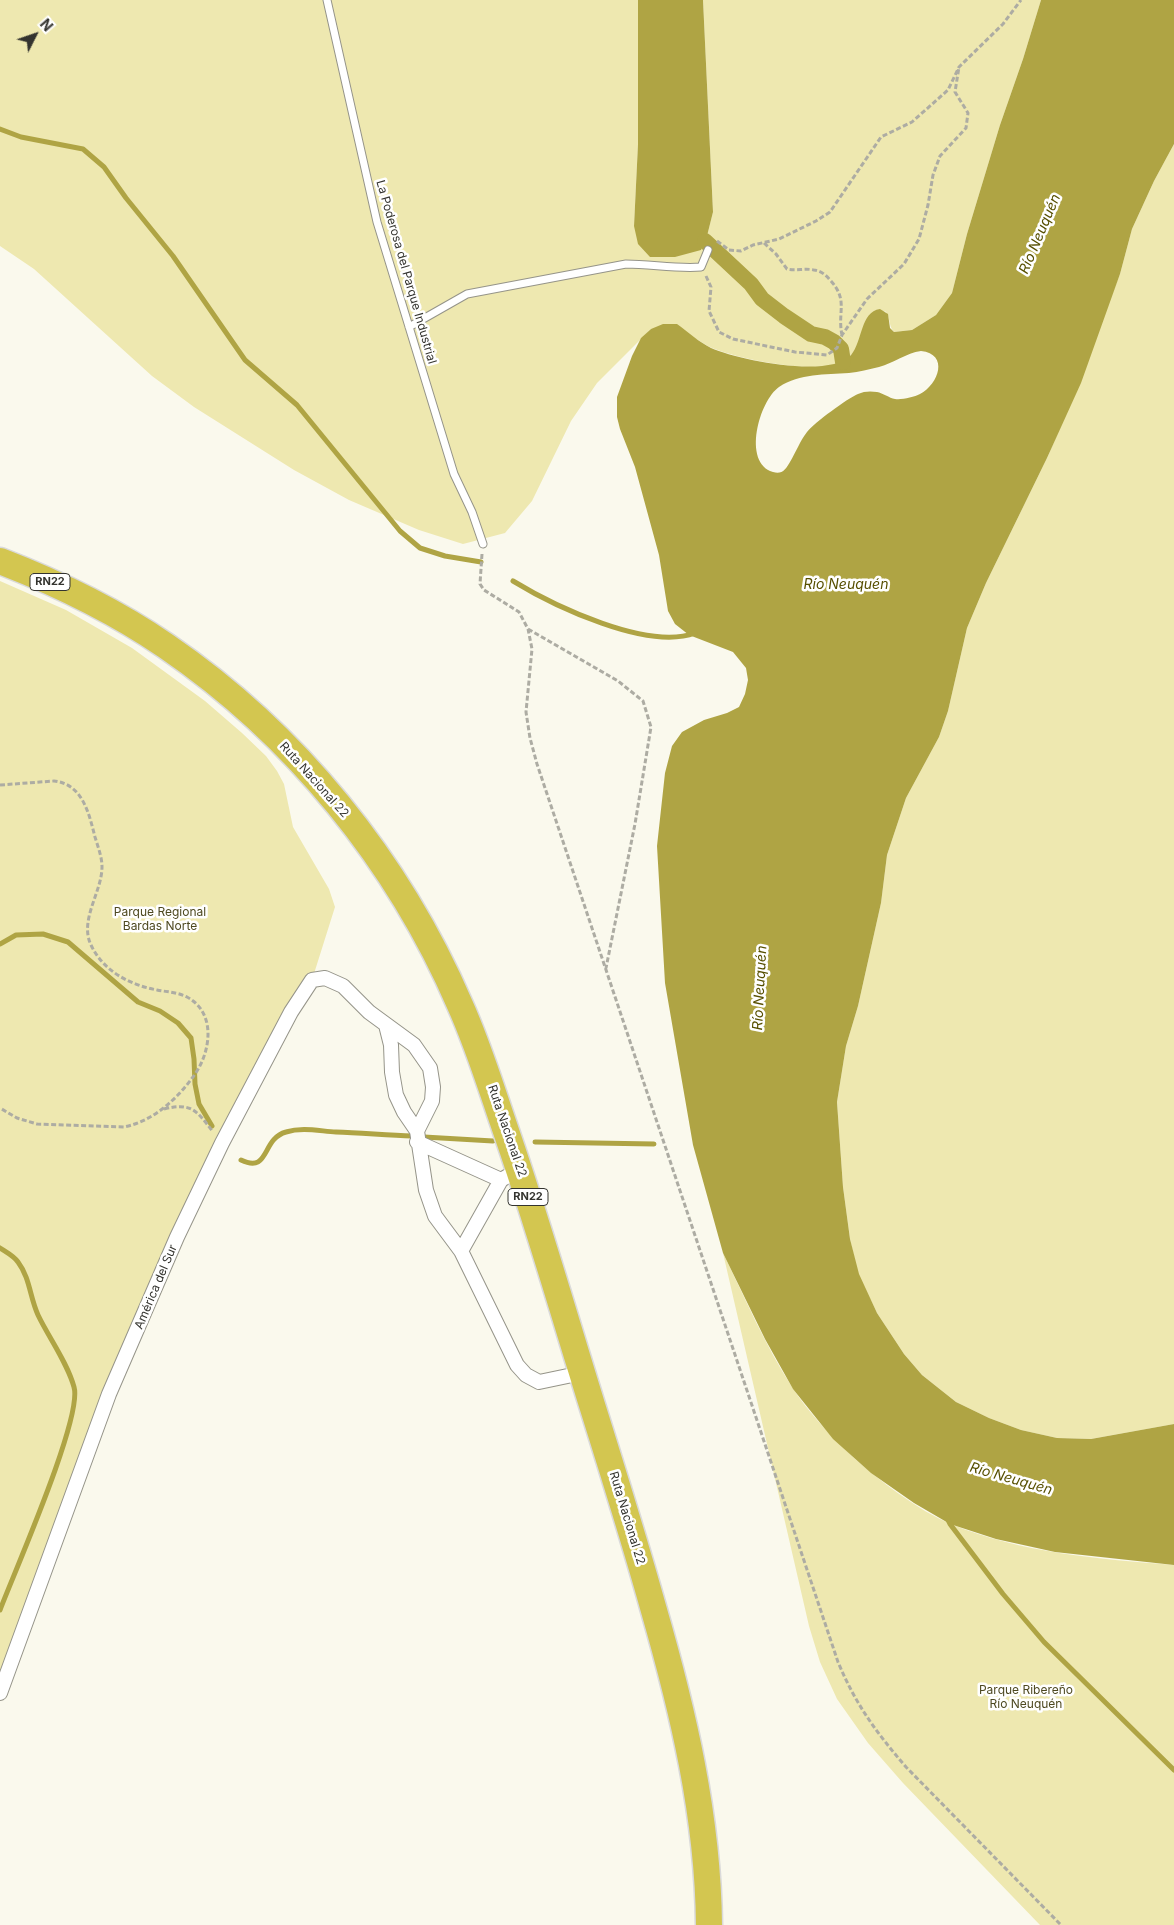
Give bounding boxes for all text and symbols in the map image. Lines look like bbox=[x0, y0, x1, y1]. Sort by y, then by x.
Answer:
north arrow bbox=[10, 10, 60, 60]
text: N bbox=[37, 15, 57, 34]
street label: La Poderosa del Parque Industrial bbox=[373, 178, 439, 366]
water label: Río Neuquén bbox=[1016, 192, 1064, 276]
road number: RN22 bbox=[30, 574, 70, 590]
water label: Río Neuquén bbox=[804, 577, 888, 593]
street label: Ruta Nacional 22 bbox=[276, 739, 352, 821]
park label: Parque Regional Bardas Norte bbox=[114, 905, 206, 933]
water label: Río Neuquén bbox=[749, 945, 771, 1031]
street label: Ruta Nacional 22 bbox=[485, 1083, 529, 1179]
road number: RN22 bbox=[508, 1188, 548, 1206]
street label: América del Sur bbox=[132, 1243, 180, 1331]
water label: Río Neuquén bbox=[968, 1459, 1054, 1499]
street label: Ruta Nacional 22 bbox=[606, 1470, 648, 1566]
park label: Parque Ribereño Río Neuquén bbox=[979, 1683, 1073, 1711]

